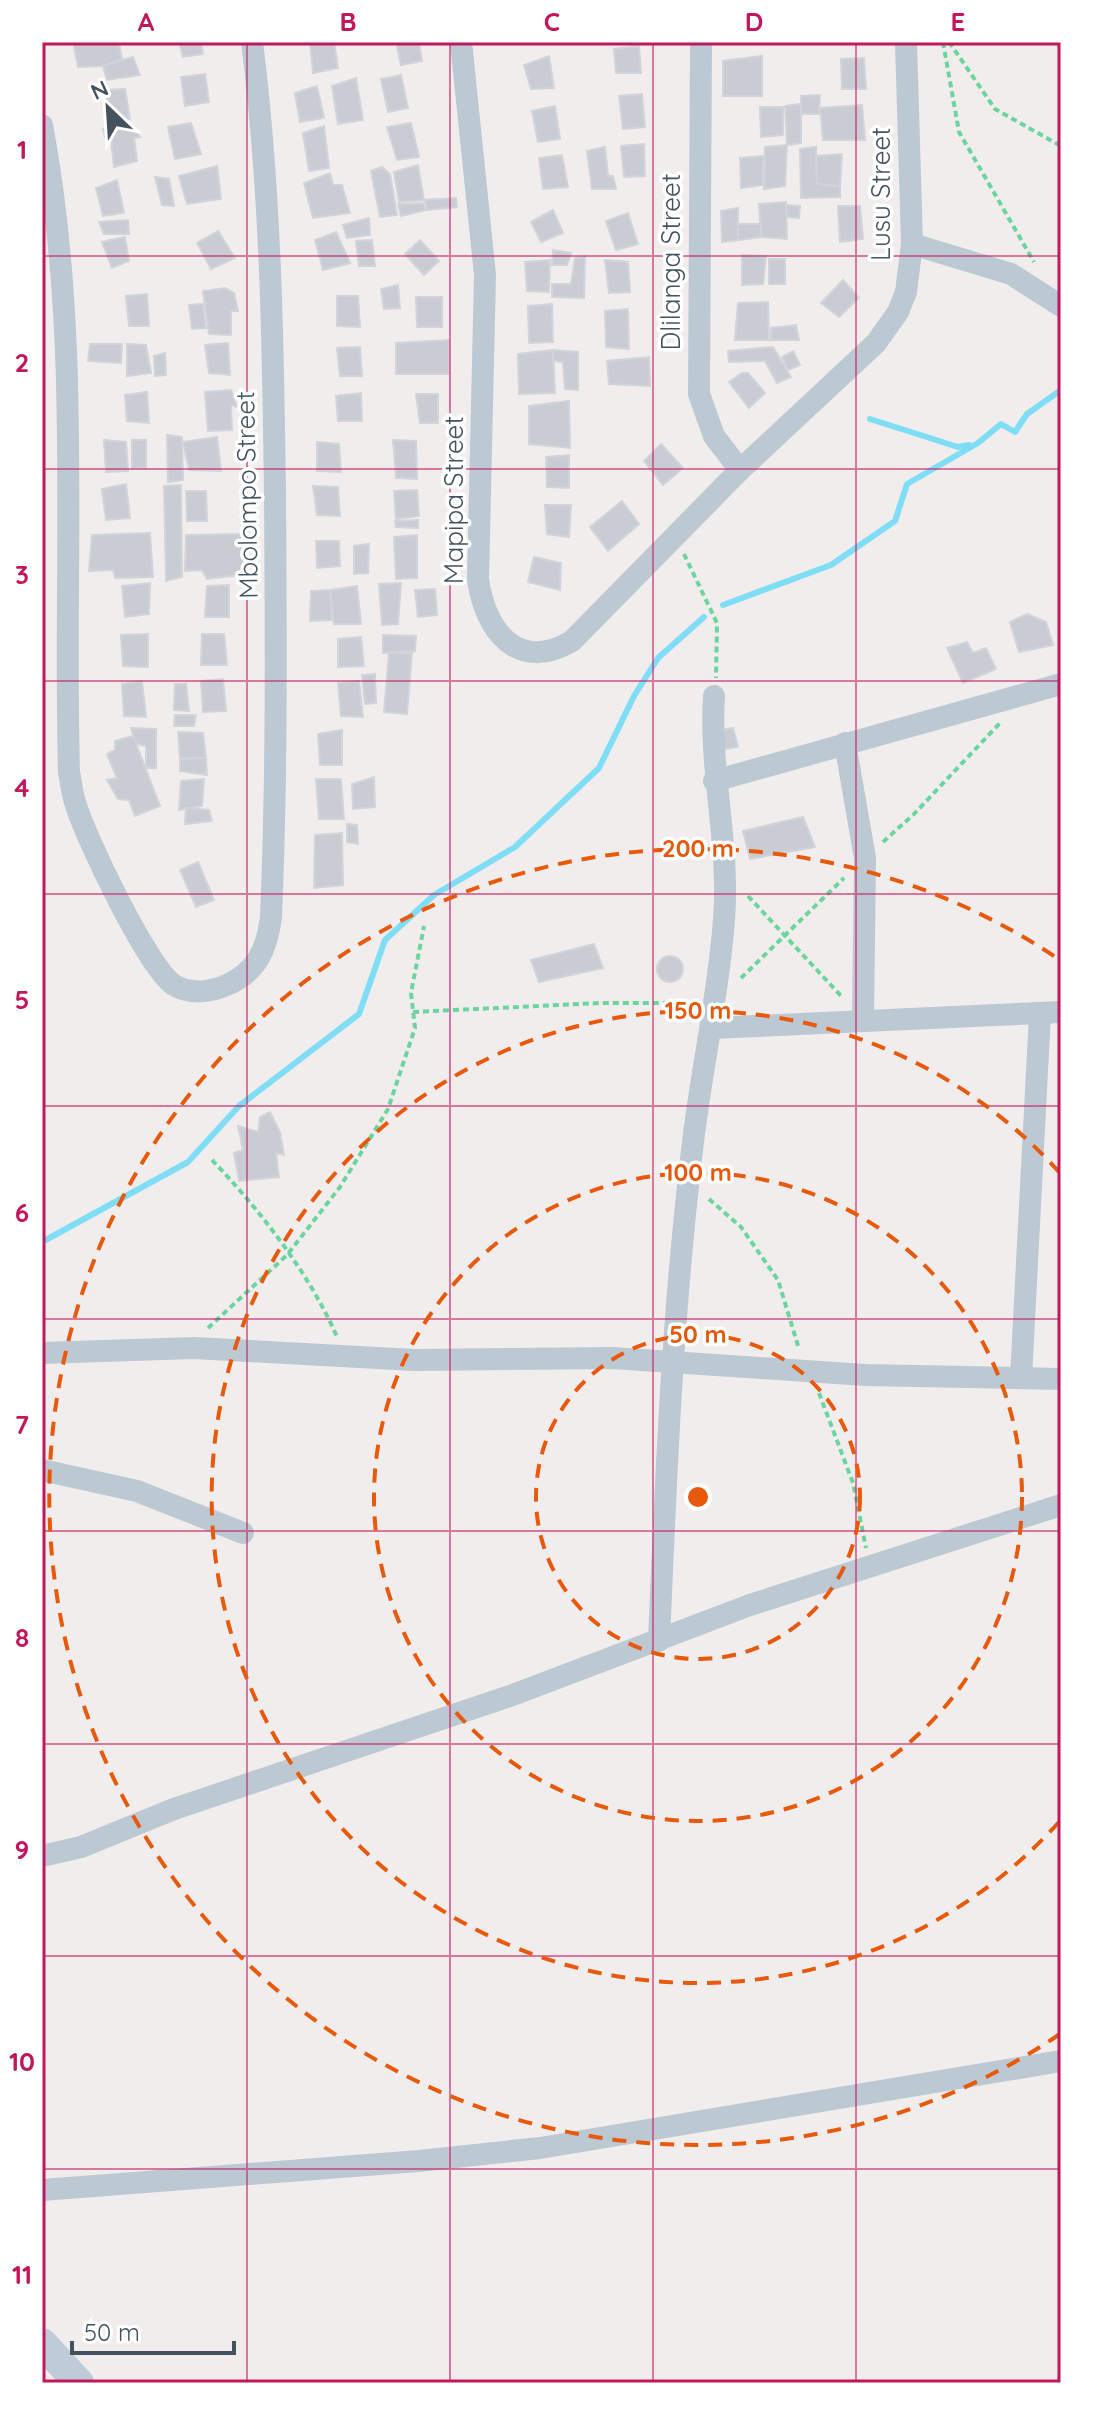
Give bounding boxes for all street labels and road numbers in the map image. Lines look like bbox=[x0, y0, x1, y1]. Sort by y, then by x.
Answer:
street label: Lusu Street bbox=[864, 127, 897, 261]
street label: Dlilanga Street bbox=[654, 173, 687, 351]
street label: Mbolompo Street bbox=[228, 391, 265, 599]
street label: Mapipa Street bbox=[437, 416, 470, 584]

